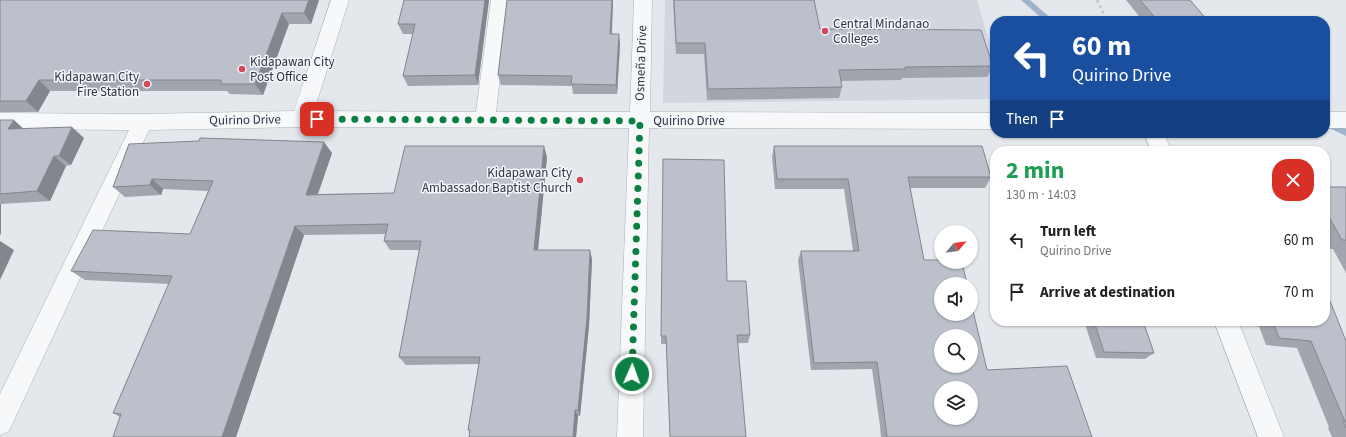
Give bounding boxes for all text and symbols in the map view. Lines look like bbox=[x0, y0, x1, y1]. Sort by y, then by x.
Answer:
place label: Central Mindanao Colleges bbox=[833, 15, 929, 48]
street label: Osmeña Drive bbox=[631, 25, 651, 101]
marker: Central Mindanao Colleges bbox=[820, 26, 830, 36]
text: 60 m bbox=[1072, 26, 1131, 66]
icon: left bbox=[1006, 32, 1058, 84]
place label: Kidapawan City Post Office bbox=[250, 53, 335, 86]
text: Quirino Drive bbox=[1072, 63, 1171, 88]
marker: Kidapawan City Post Office bbox=[237, 64, 247, 74]
place label: Kidapawan City Fire Station bbox=[54, 68, 139, 101]
marker: Kidapawan City Fire Station bbox=[142, 79, 152, 89]
pin bbox=[300, 102, 334, 136]
icon: arrive bbox=[306, 108, 328, 130]
icon: arrive bbox=[1046, 108, 1068, 130]
text: Then bbox=[1006, 109, 1038, 130]
street label: Quirino Drive bbox=[209, 110, 281, 130]
street label: Quirino Drive bbox=[653, 112, 725, 130]
text: 2 min bbox=[1006, 153, 1064, 188]
button: close bbox=[1272, 159, 1314, 201]
place label: Kidapawan City Ambassador Baptist Church bbox=[422, 164, 572, 197]
marker: Kidapawan City Ambassador Baptist Church bbox=[575, 175, 585, 185]
text: 130 m · 14:03 bbox=[1006, 186, 1076, 204]
text: Turn left bbox=[1040, 221, 1096, 242]
north arrow bbox=[934, 225, 978, 269]
map controls bbox=[934, 225, 978, 425]
icon: left bbox=[1006, 229, 1028, 251]
text: 60 m bbox=[1284, 230, 1314, 251]
text: Quirino Drive bbox=[1040, 242, 1112, 260]
button: sound bbox=[934, 277, 978, 321]
icon: arrive bbox=[1006, 281, 1028, 303]
text: Arrive at destination bbox=[1040, 282, 1175, 303]
text: 70 m bbox=[1284, 282, 1314, 303]
button: search bbox=[934, 329, 978, 373]
position arrow bbox=[611, 353, 653, 395]
button: layers bbox=[934, 381, 978, 425]

